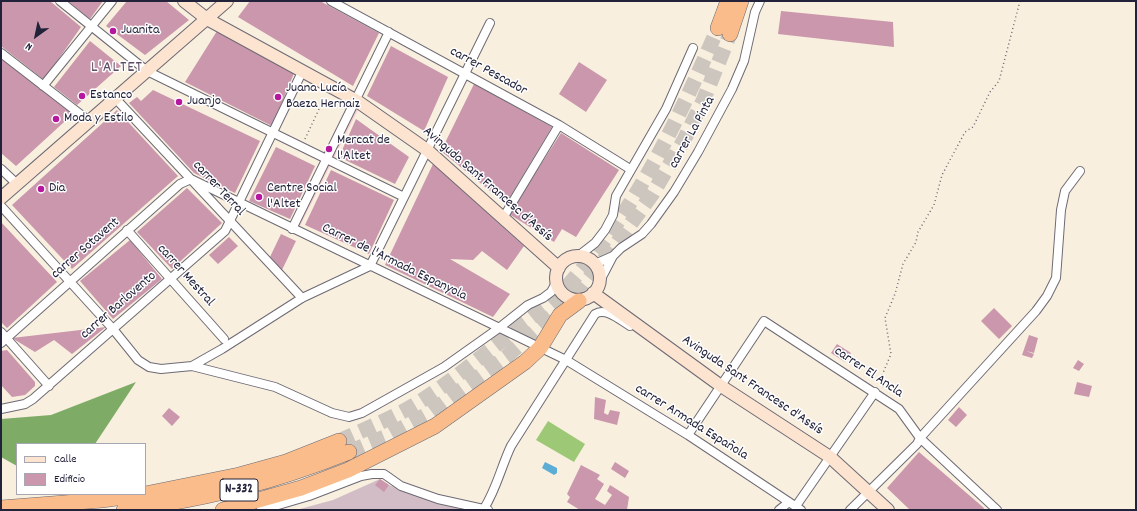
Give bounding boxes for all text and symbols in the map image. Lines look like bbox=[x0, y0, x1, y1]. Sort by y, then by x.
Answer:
north arrow bbox=[16, 16, 56, 56]
place label: Juanita bbox=[121, 23, 159, 39]
marker: Juanita bbox=[108, 26, 118, 36]
text: N bbox=[23, 38, 36, 54]
street label: carrer Pescador bbox=[446, 44, 530, 100]
district label: L'ALTET bbox=[91, 59, 143, 79]
place label: Juana Lucía Baeza Hernaiz bbox=[286, 81, 360, 114]
place label: Estanco bbox=[90, 88, 132, 104]
marker: Estanco bbox=[77, 91, 87, 101]
marker: Juana Lucía Baeza Hernaiz bbox=[273, 92, 283, 102]
place label: Juanjo bbox=[187, 94, 221, 110]
street label: carrer La Pinta bbox=[666, 94, 720, 172]
marker: Juanjo bbox=[174, 97, 184, 107]
place label: Moda y Estilo bbox=[64, 111, 133, 127]
marker: Moda y Estilo bbox=[51, 114, 61, 124]
street label: Avinguda Sant Francesc d’Assís bbox=[419, 124, 555, 246]
place label: Mercat de l'Altet bbox=[337, 133, 390, 166]
marker: Mercat de l'Altet bbox=[324, 144, 334, 154]
street label: carrer Terral bbox=[188, 158, 248, 220]
place label: Dia bbox=[49, 181, 65, 197]
place label: Centre Social l'Altet bbox=[267, 181, 337, 214]
marker: Dia bbox=[36, 184, 46, 194]
marker: Centre Social l'Altet bbox=[254, 192, 264, 202]
street label: carrer Sotavent bbox=[48, 215, 124, 283]
street label: Carrer de l'Armada Espanyola bbox=[319, 221, 469, 305]
street label: carrer Mestral bbox=[153, 242, 217, 310]
street label: carrer Barlovento bbox=[78, 269, 160, 343]
street label: Avinguda Sant Francesc d'Assís bbox=[678, 332, 826, 440]
street label: carrer El Ancla bbox=[830, 344, 906, 402]
street label: carrer Armada Española bbox=[631, 381, 751, 465]
legend bbox=[16, 443, 146, 495]
text: Calle bbox=[54, 451, 77, 468]
text: Edificio bbox=[54, 471, 85, 488]
road number: N-332 bbox=[220, 479, 258, 501]

